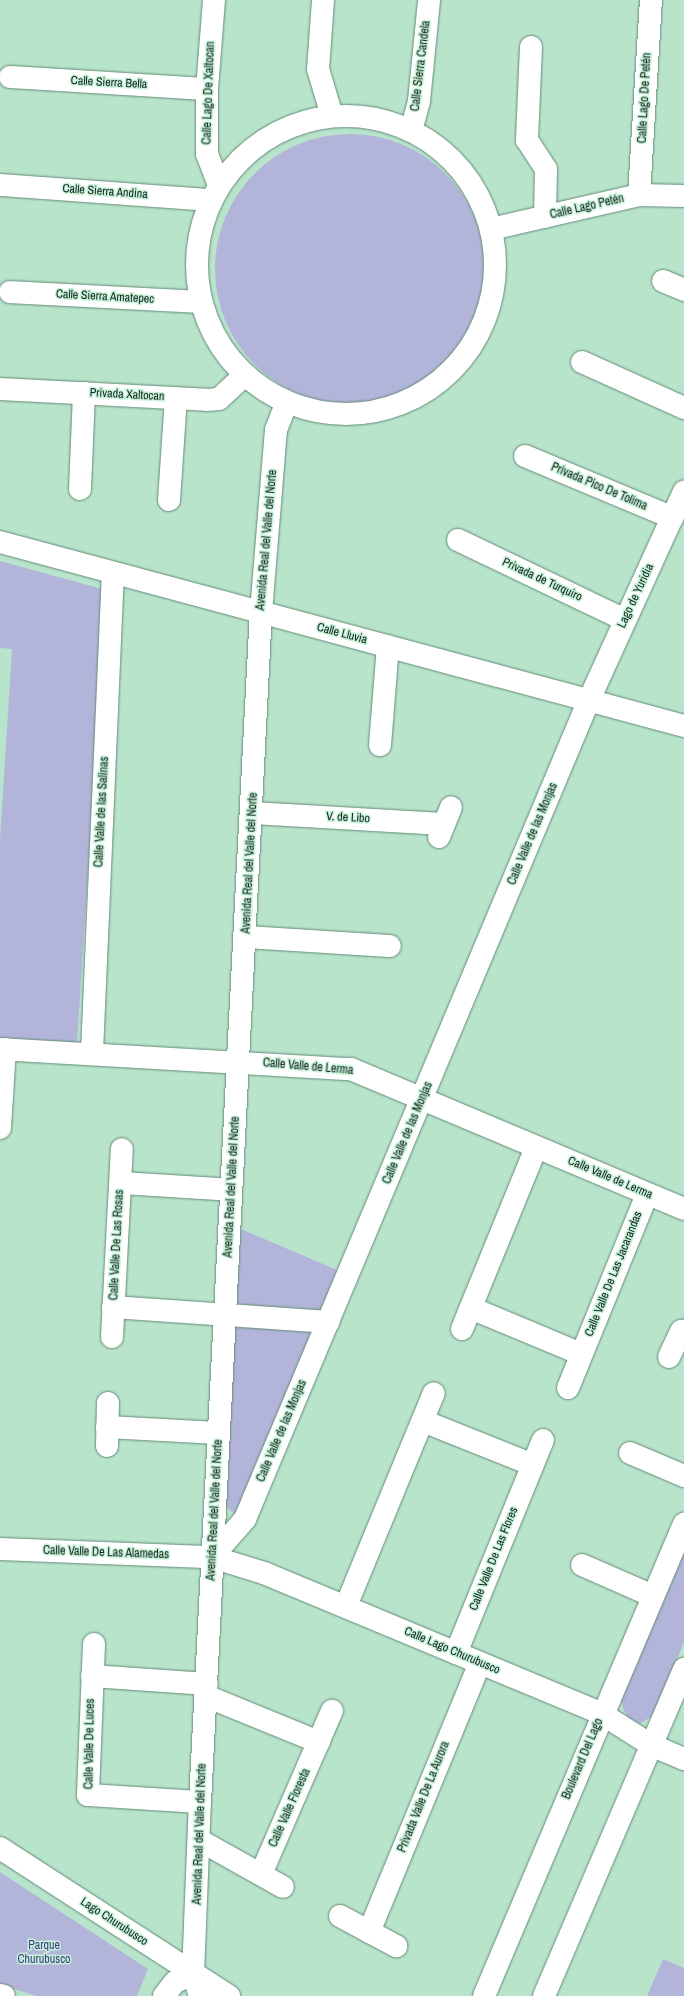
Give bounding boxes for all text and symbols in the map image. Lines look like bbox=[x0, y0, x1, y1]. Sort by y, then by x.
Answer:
street label: Calle Sierra Candela bbox=[408, 20, 434, 112]
street label: Calle Lago De Xaltocan bbox=[200, 41, 218, 145]
street label: Calle Lago De Petén bbox=[635, 52, 655, 144]
street label: Calle Sierra Bella bbox=[70, 74, 148, 92]
street label: Calle Sierra Andina bbox=[62, 182, 148, 202]
street label: Calle Lago Petén bbox=[549, 191, 625, 223]
street label: Calle Sierra Amatepec bbox=[55, 287, 155, 307]
street label: Privada Xaltocan bbox=[89, 386, 165, 404]
street label: Privada Pico De Tolima bbox=[549, 460, 649, 514]
street label: Avenida Real del Valle del Norte bbox=[254, 469, 280, 611]
street label: Privada de Turquiro bbox=[500, 555, 584, 605]
street label: Lago de Yuridia bbox=[615, 561, 657, 631]
street label: Calle Lluvia bbox=[315, 620, 369, 648]
street label: Calle Valle de las Salinas bbox=[92, 756, 112, 868]
street label: Calle Valle de las Monjas bbox=[505, 781, 561, 887]
street label: Avenida Real del Valle del Norte bbox=[239, 792, 261, 934]
street label: V. de Libo bbox=[326, 810, 370, 826]
street label: Calle Valle de Lerma bbox=[262, 1056, 354, 1078]
street label: Calle Valle de las Monjas bbox=[380, 1080, 436, 1186]
street label: Avenida Real del Valle del Norte bbox=[221, 1116, 243, 1258]
street label: Calle Valle de Lerma bbox=[565, 1154, 655, 1202]
street label: Calle Valle De Las Rosas bbox=[107, 1189, 127, 1301]
street label: Calle Valle De Las Jacarandas bbox=[582, 1209, 646, 1339]
street label: Calle Valle de las Monjas bbox=[254, 1378, 310, 1484]
street label: Avenida Real del Valle del Norte bbox=[204, 1439, 226, 1581]
street label: Calle Valle De Las Flores bbox=[467, 1505, 521, 1613]
street label: Calle Valle De Las Alamedas bbox=[42, 1544, 170, 1562]
street label: Calle Lago Churubusco bbox=[402, 1624, 502, 1678]
street label: Calle Valle De Luces bbox=[82, 1699, 98, 1789]
street label: Boulevard Del Lago bbox=[559, 1716, 607, 1802]
street label: Privada Valle De La Aurora bbox=[395, 1739, 453, 1855]
street label: Avenida Real del Valle del Norte bbox=[190, 1763, 210, 1905]
street label: Calle Valle Floresta bbox=[266, 1766, 314, 1850]
street label: Lago Churubusco bbox=[78, 1895, 150, 1949]
park label: Parque Churubusco bbox=[17, 1939, 71, 1967]

